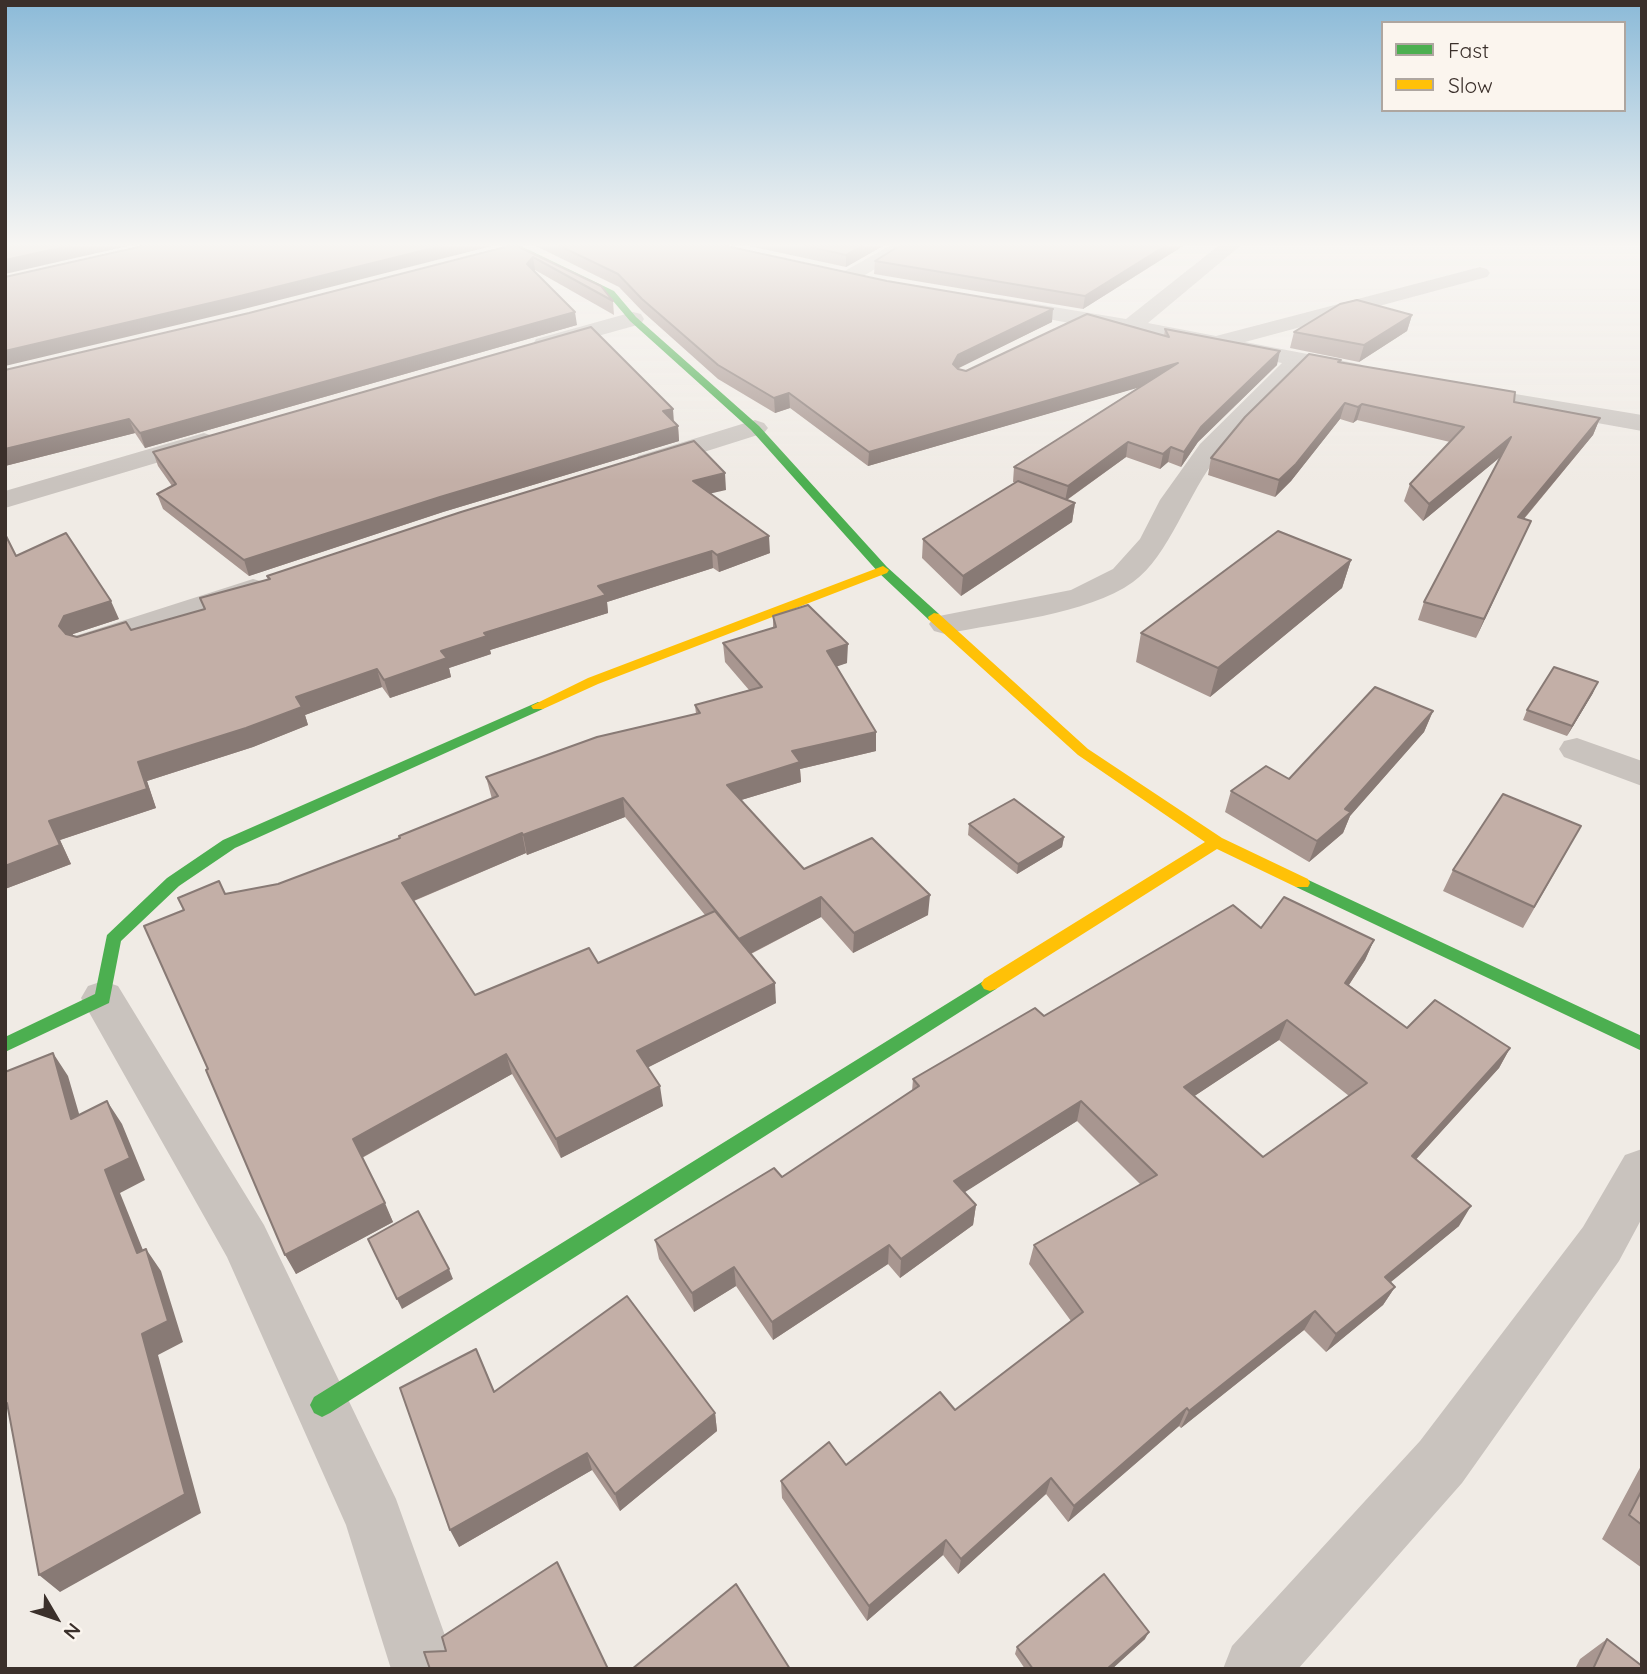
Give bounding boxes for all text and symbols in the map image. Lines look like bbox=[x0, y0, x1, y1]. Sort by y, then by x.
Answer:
legend bbox=[1381, 21, 1626, 112]
text: Fast bbox=[1448, 37, 1489, 63]
text: Slow bbox=[1448, 72, 1493, 98]
north arrow bbox=[21, 1583, 91, 1653]
text: N bbox=[59, 1618, 86, 1644]

